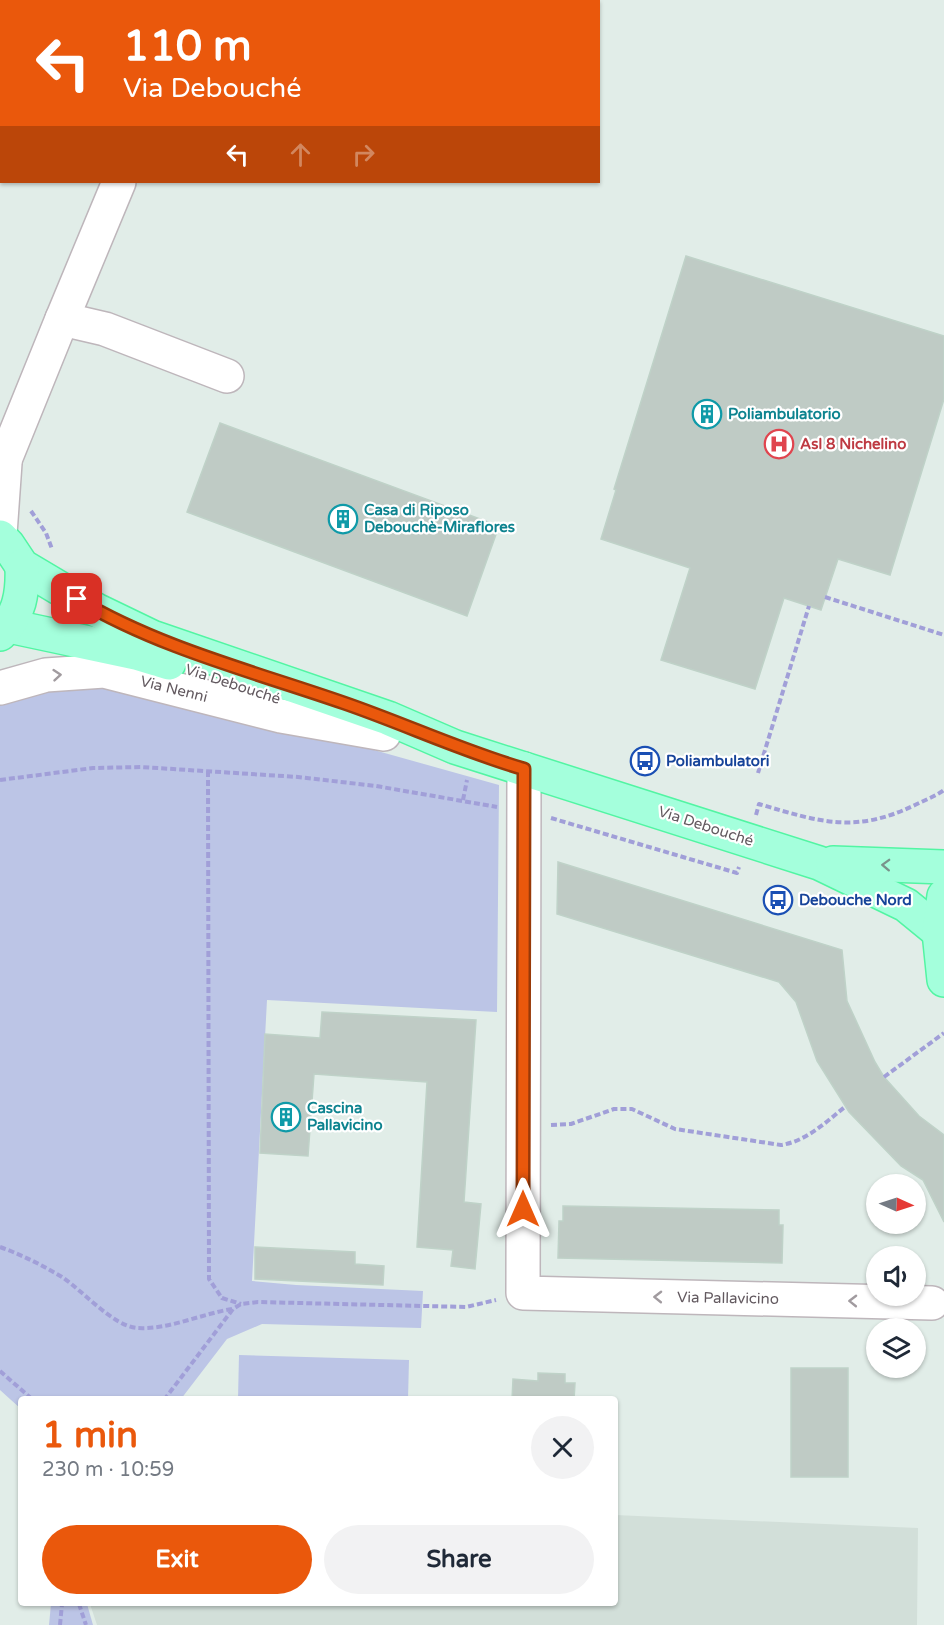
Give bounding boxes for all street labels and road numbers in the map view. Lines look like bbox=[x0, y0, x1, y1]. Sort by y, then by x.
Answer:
street label: Via Debouché bbox=[183, 660, 283, 708]
street label: Via Nenni bbox=[139, 672, 209, 706]
street label: Via Debouché bbox=[656, 802, 756, 850]
street label: Via Pallavicino bbox=[677, 1288, 779, 1308]

